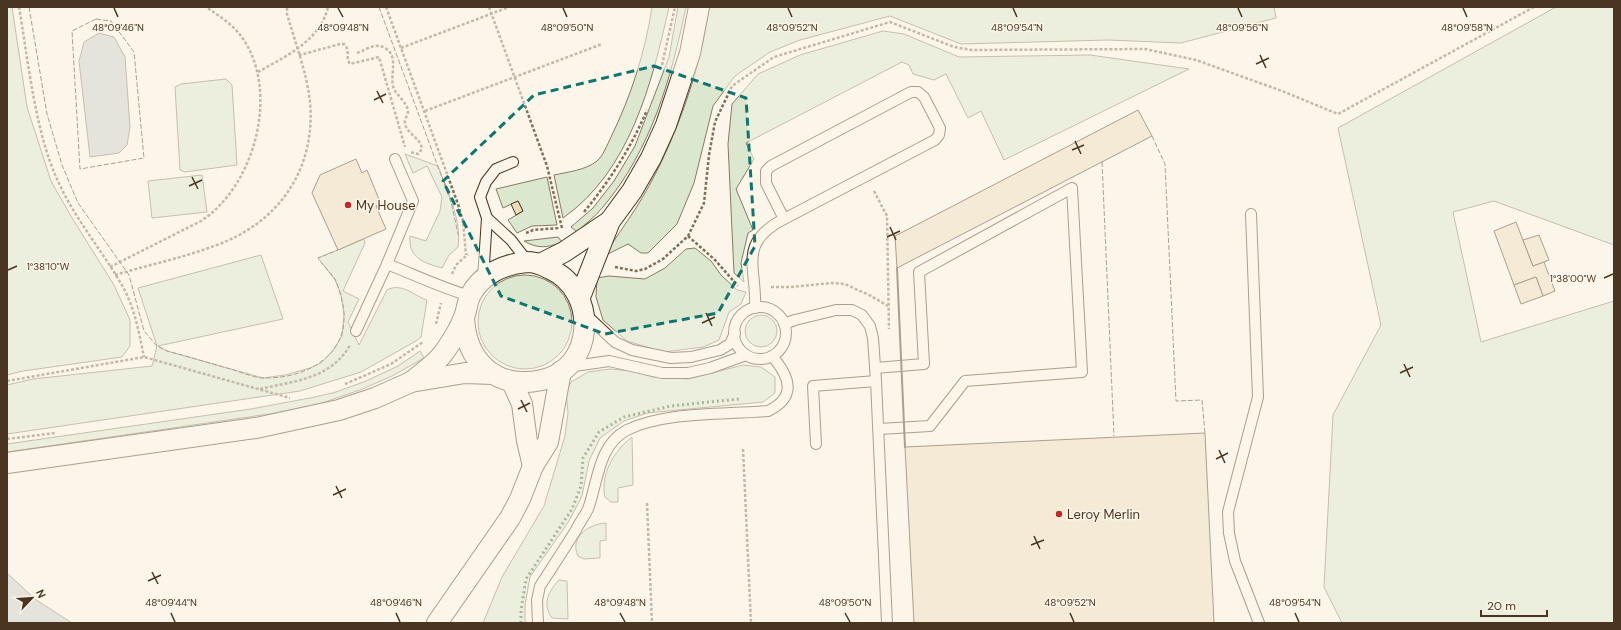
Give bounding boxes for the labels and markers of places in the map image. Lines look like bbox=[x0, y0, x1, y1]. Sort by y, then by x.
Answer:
place label: My House bbox=[356, 197, 416, 214]
marker: My House bbox=[343, 200, 353, 210]
place label: Leroy Merlin bbox=[1067, 506, 1140, 523]
marker: Leroy Merlin bbox=[1054, 509, 1064, 519]

